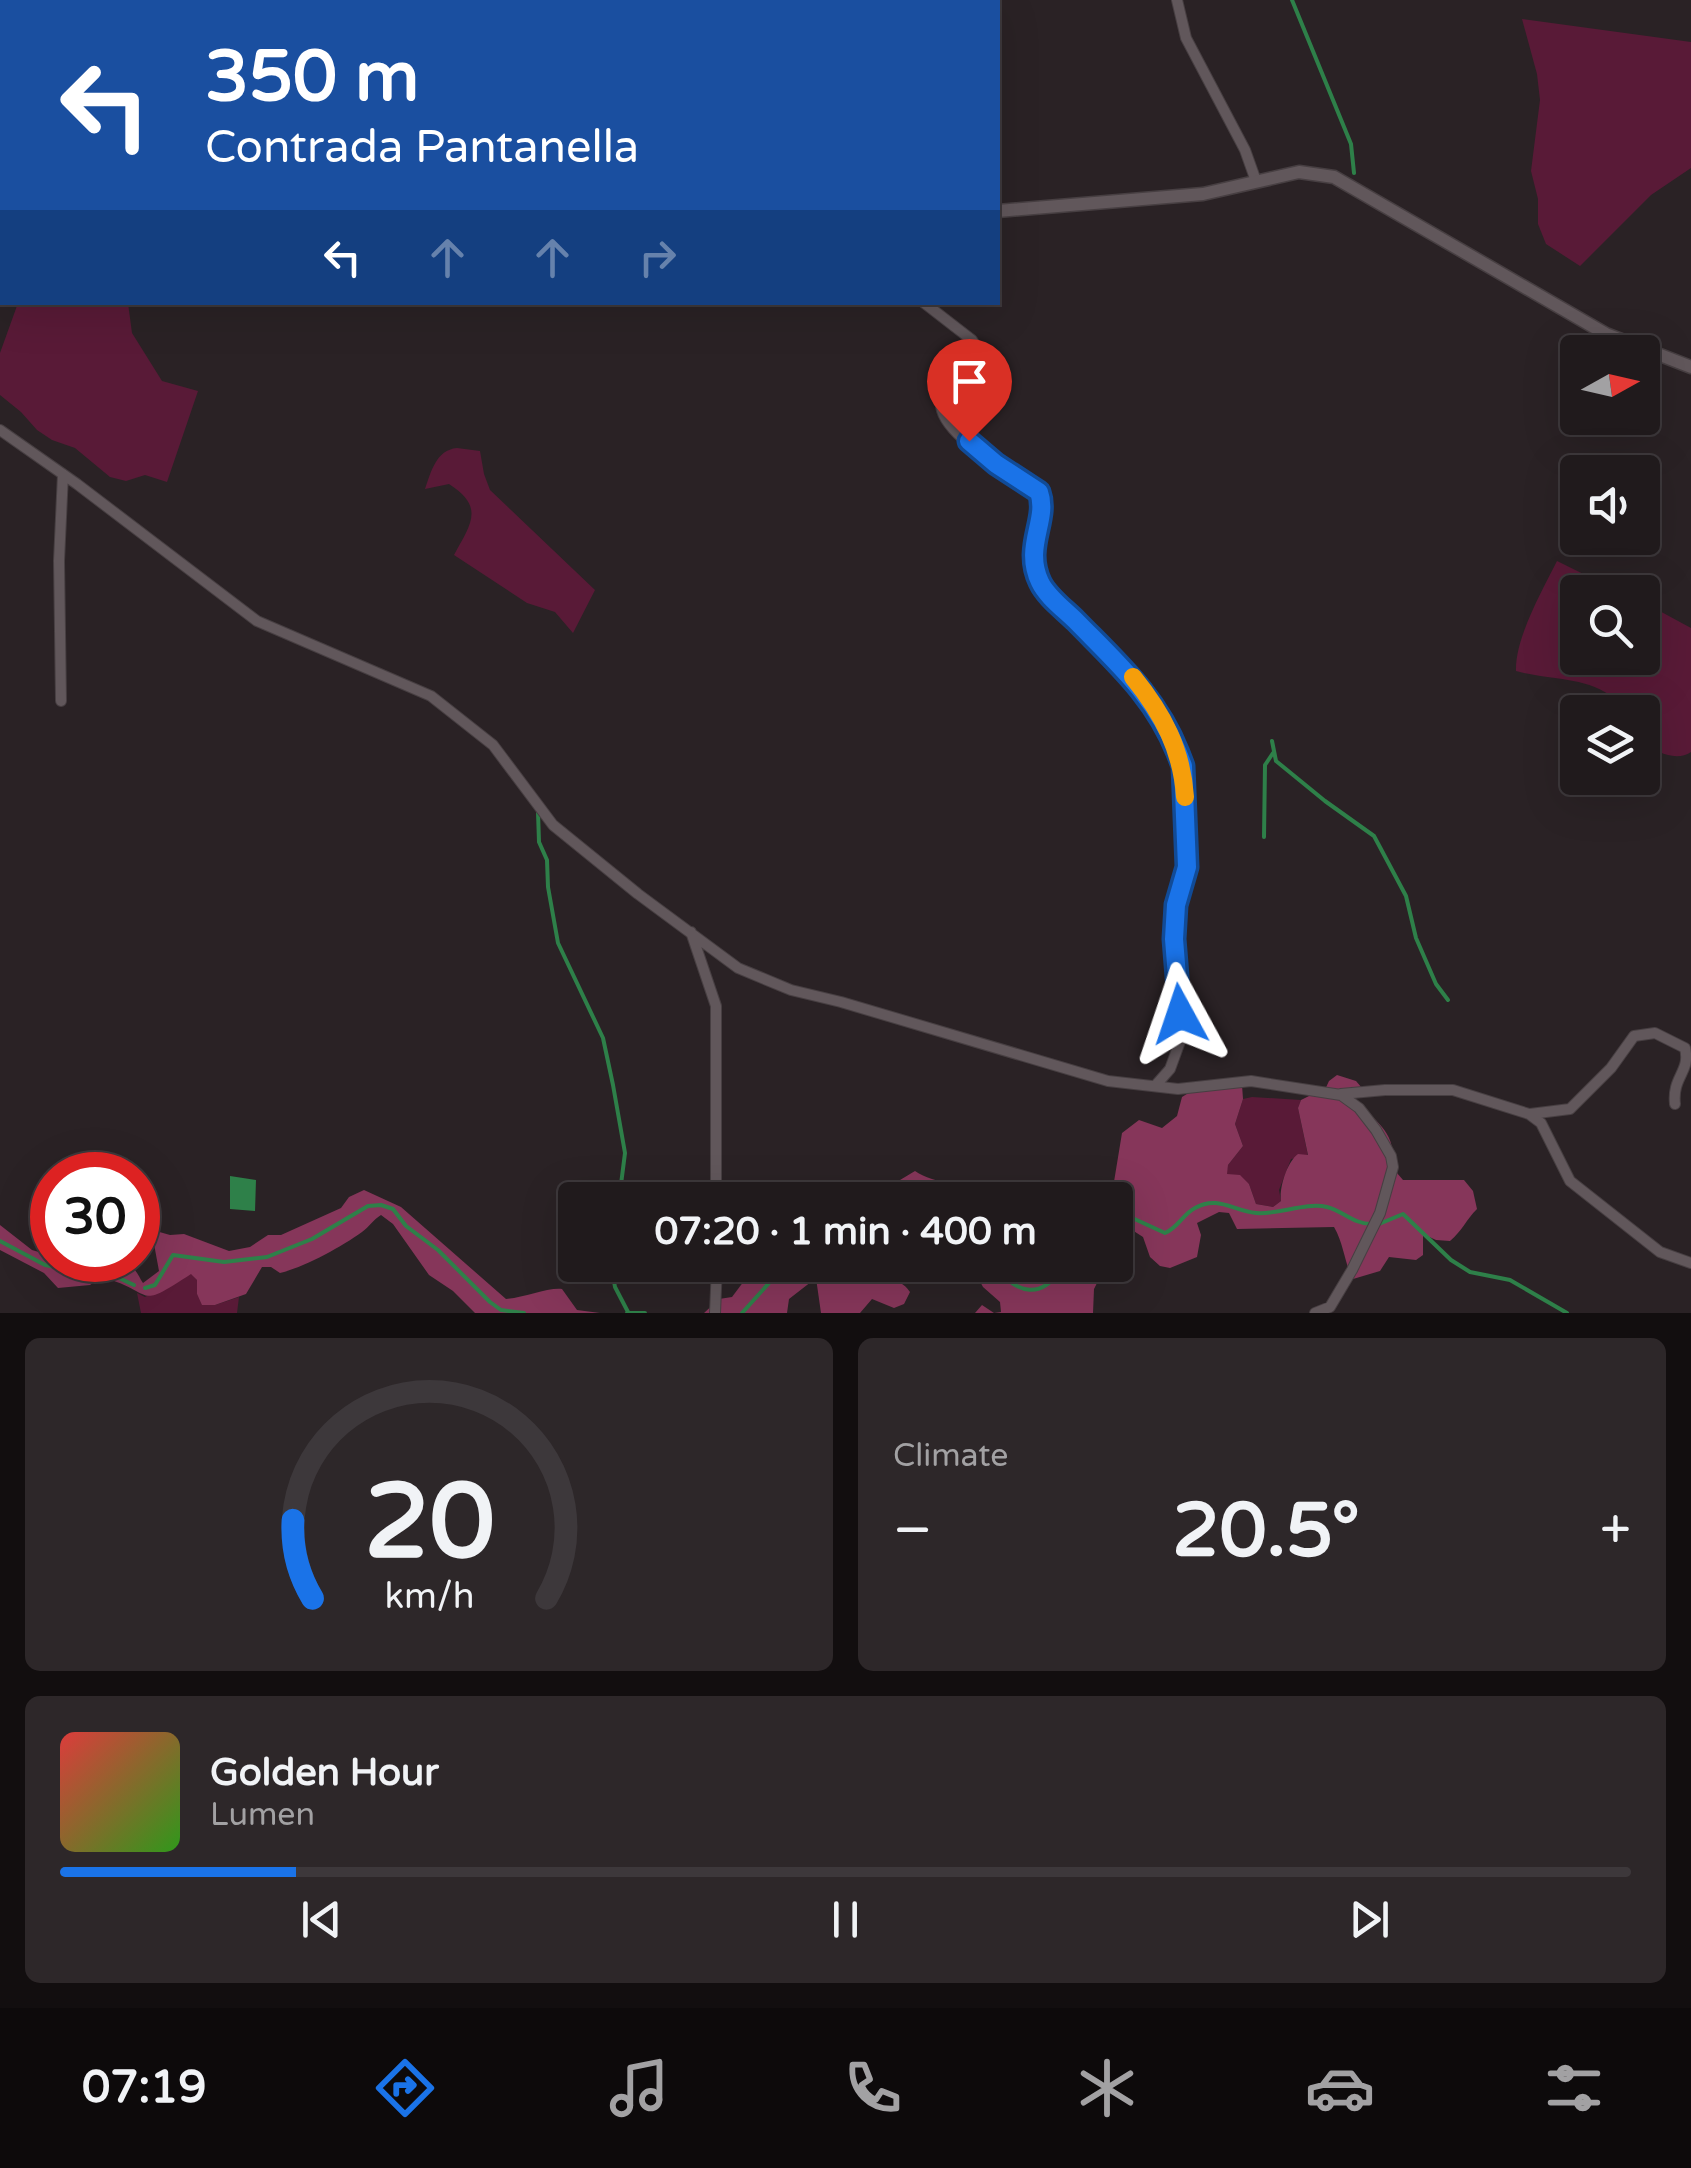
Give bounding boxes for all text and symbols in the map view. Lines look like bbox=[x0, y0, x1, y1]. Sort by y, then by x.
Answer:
text: 350 m bbox=[205, 36, 419, 120]
icon: left bbox=[40, 40, 170, 170]
text: Contrada Pantanella bbox=[205, 121, 639, 175]
icon: left bbox=[315, 230, 370, 285]
icon: ahead bbox=[420, 230, 475, 285]
icon: ahead bbox=[525, 230, 580, 285]
icon: right bbox=[630, 230, 685, 285]
north arrow bbox=[1560, 335, 1660, 435]
map controls bbox=[1560, 335, 1660, 795]
pin bbox=[927, 339, 1012, 442]
icon: arrive bbox=[942, 354, 997, 409]
button: sound bbox=[1560, 455, 1660, 555]
button: search bbox=[1560, 575, 1660, 675]
button: layers bbox=[1560, 695, 1660, 795]
position arrow bbox=[1128, 962, 1232, 1066]
speed limit sign: 30 bbox=[30, 1152, 160, 1282]
text: 07:20 · 1 min · 400 m bbox=[654, 1209, 1037, 1255]
text: Climate bbox=[893, 1437, 1008, 1475]
text: 20 bbox=[364, 1461, 494, 1586]
text: 20.5° bbox=[1172, 1486, 1360, 1576]
text: − bbox=[893, 1498, 932, 1564]
text: + bbox=[1600, 1498, 1631, 1564]
text: km/h bbox=[384, 1575, 474, 1618]
text: Golden Hour bbox=[210, 1750, 439, 1796]
text: Lumen bbox=[210, 1796, 315, 1834]
icon: previous bbox=[294, 1892, 349, 1947]
icon: pause bbox=[818, 1892, 873, 1947]
icon: next bbox=[1342, 1892, 1397, 1947]
icon: directions bbox=[370, 2053, 440, 2123]
icon: music bbox=[604, 2053, 674, 2123]
icon: phone bbox=[838, 2053, 908, 2123]
icon: climate bbox=[1072, 2053, 1142, 2123]
icon: car bbox=[1305, 2053, 1375, 2123]
icon: filters bbox=[1539, 2053, 1609, 2123]
text: 07:19 bbox=[82, 2061, 207, 2115]

